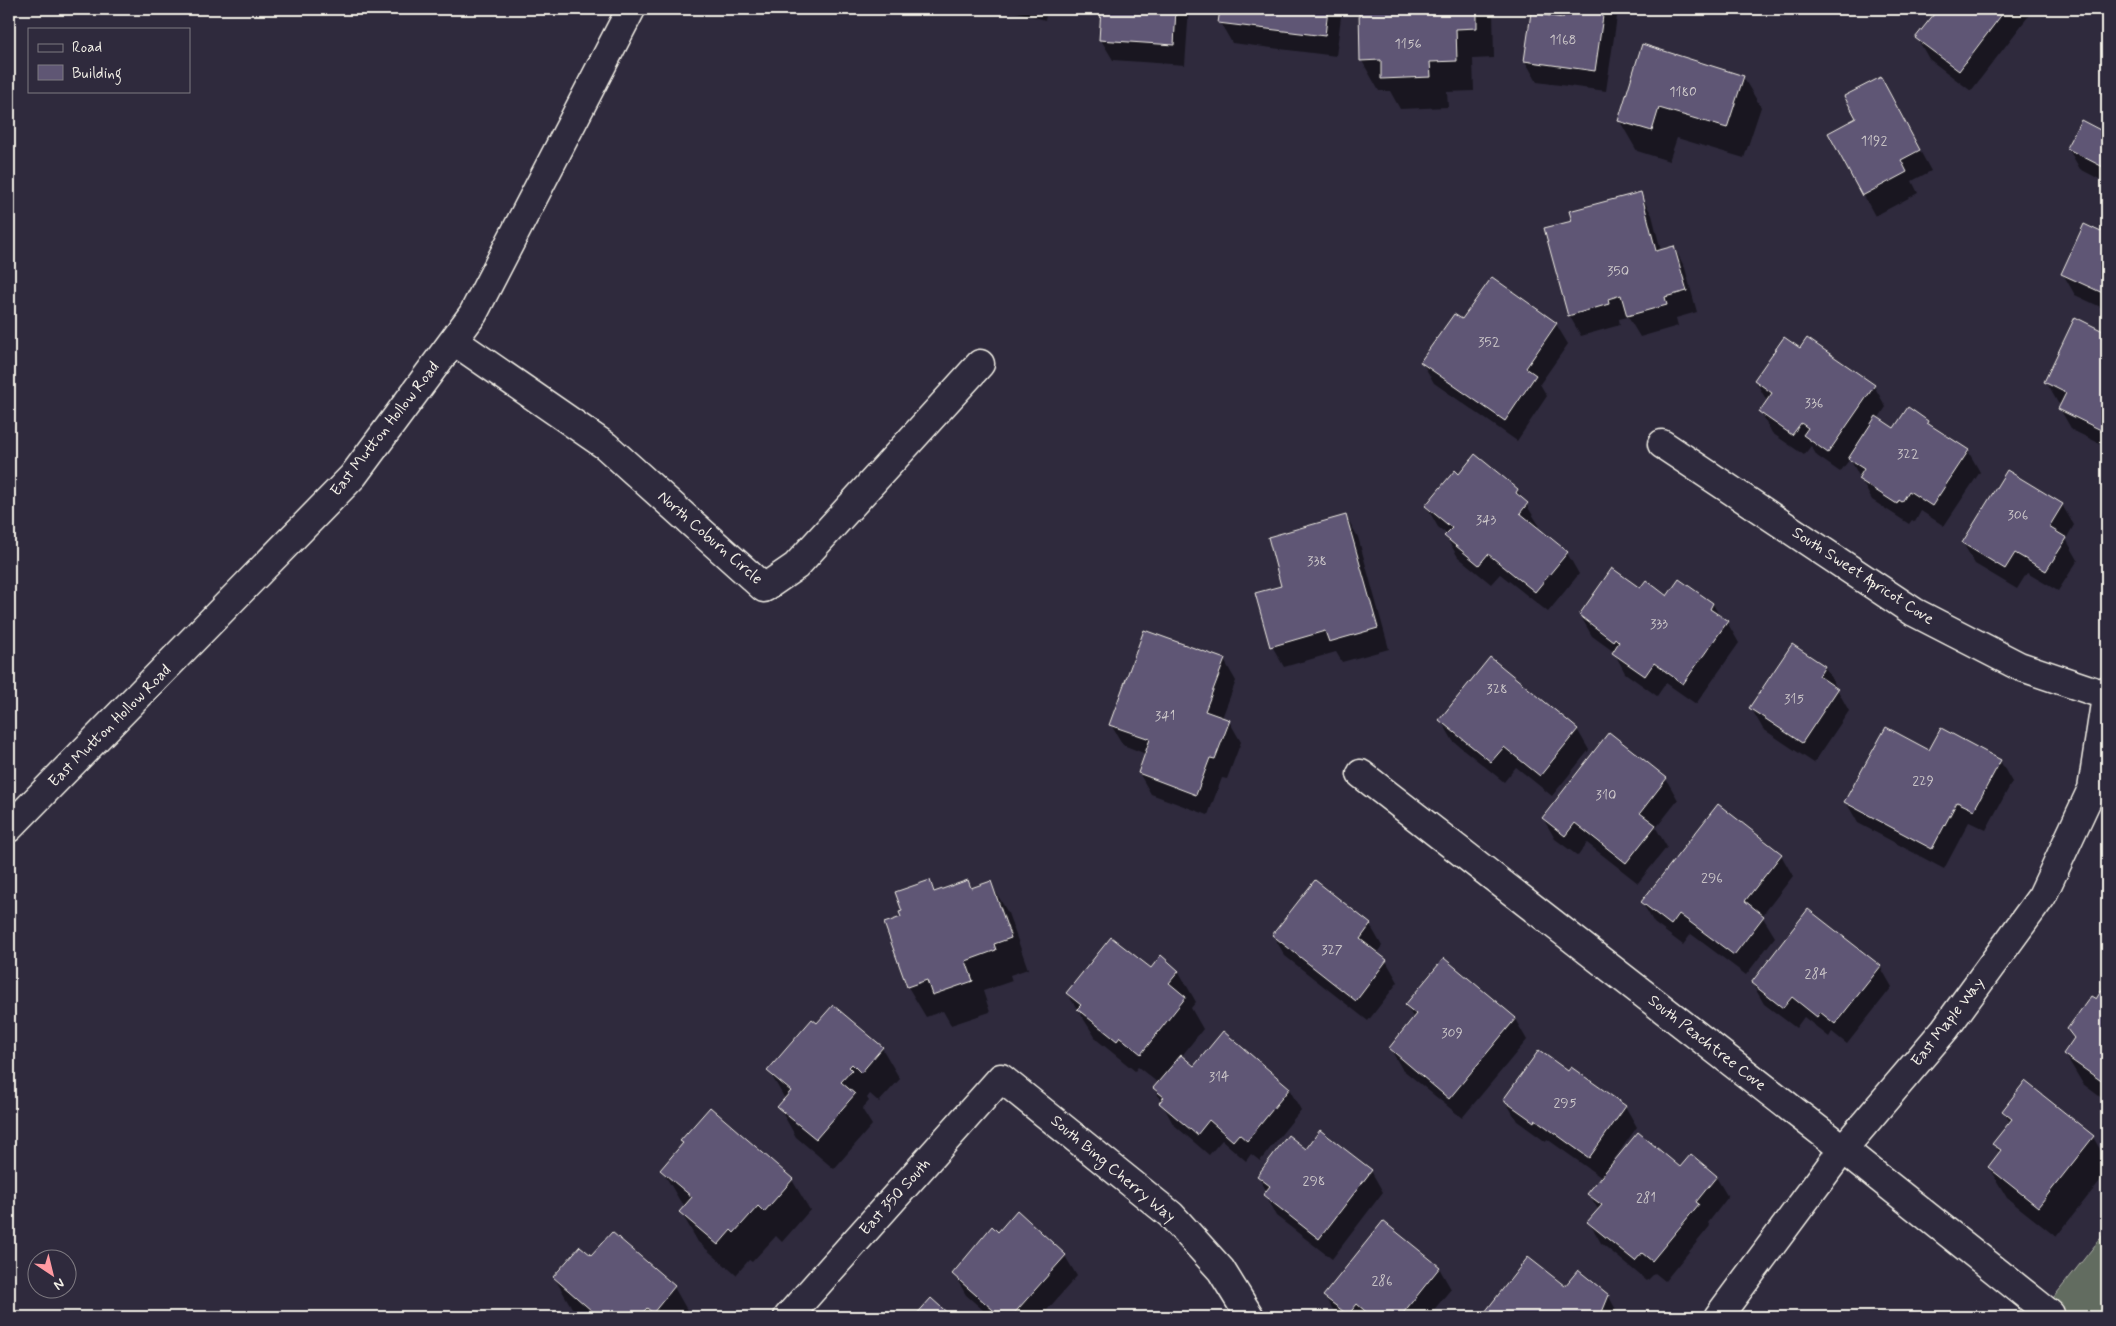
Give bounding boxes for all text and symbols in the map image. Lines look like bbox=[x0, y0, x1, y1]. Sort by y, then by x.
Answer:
legend bbox=[28, 28, 190, 92]
house number: 1168 bbox=[1550, 31, 1576, 49]
house number: 1156 bbox=[1394, 35, 1422, 53]
text: Road bbox=[72, 38, 102, 58]
text: Building bbox=[72, 64, 122, 85]
house number: 1180 bbox=[1669, 83, 1697, 101]
house number: 1192 bbox=[1861, 132, 1887, 150]
house number: 350 bbox=[1607, 262, 1629, 280]
house number: 352 bbox=[1478, 333, 1500, 351]
street label: East Mutton Hollow Road bbox=[326, 357, 444, 501]
house number: 336 bbox=[1805, 394, 1823, 412]
house number: 322 bbox=[1897, 445, 1919, 463]
street label: North Coburn Circle bbox=[653, 487, 767, 589]
house number: 306 bbox=[2008, 506, 2028, 524]
house number: 343 bbox=[1476, 511, 1497, 529]
street label: South Sweet Apricot Cove bbox=[1788, 522, 1938, 631]
house number: 338 bbox=[1307, 552, 1327, 570]
house number: 333 bbox=[1650, 615, 1668, 633]
street label: East Mutton Hollow Road bbox=[44, 660, 176, 792]
house number: 328 bbox=[1486, 680, 1508, 698]
house number: 315 bbox=[1784, 690, 1804, 708]
house number: 341 bbox=[1155, 707, 1175, 725]
house number: 229 bbox=[1912, 772, 1934, 790]
house number: 310 bbox=[1596, 786, 1616, 804]
house number: 296 bbox=[1701, 869, 1723, 887]
house number: 327 bbox=[1321, 941, 1343, 959]
house number: 284 bbox=[1805, 965, 1827, 983]
street label: East Maple Way bbox=[1907, 973, 1989, 1071]
street label: South Peachtree Cove bbox=[1643, 990, 1771, 1096]
house number: 309 bbox=[1441, 1024, 1463, 1042]
house number: 314 bbox=[1209, 1068, 1229, 1086]
house number: 295 bbox=[1554, 1094, 1577, 1112]
street label: South Bing Cherry Way bbox=[1046, 1111, 1180, 1228]
street label: East 350 South bbox=[855, 1154, 935, 1240]
house number: 298 bbox=[1303, 1172, 1325, 1190]
house number: 281 bbox=[1636, 1189, 1656, 1207]
north arrow bbox=[28, 1248, 78, 1298]
house number: 286 bbox=[1371, 1272, 1393, 1290]
text: N bbox=[50, 1274, 68, 1294]

